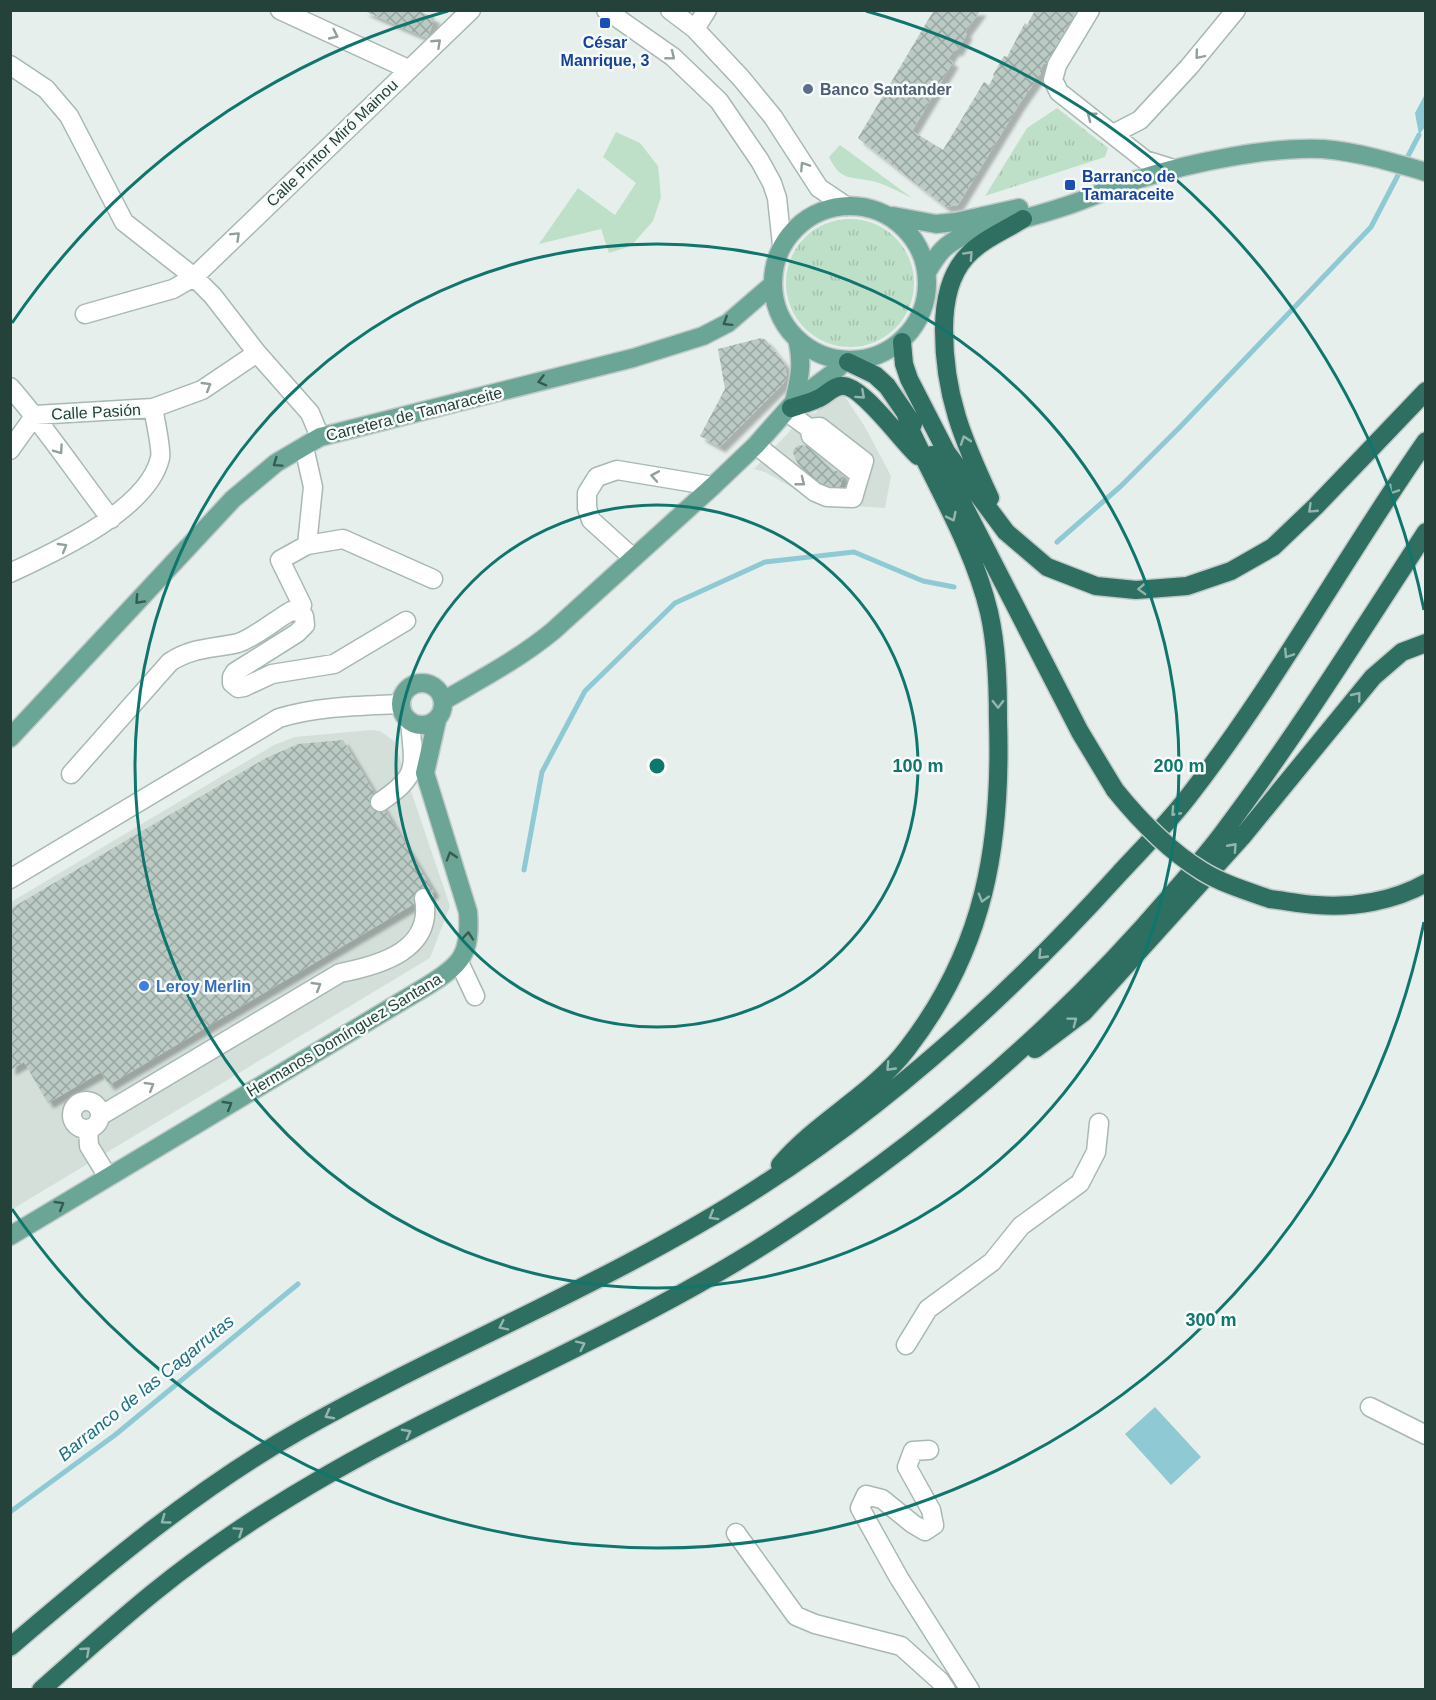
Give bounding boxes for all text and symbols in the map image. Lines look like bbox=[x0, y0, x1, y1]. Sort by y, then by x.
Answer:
marker: César Manrique, 3 bbox=[598, 16, 612, 30]
one-way arrow bbox=[327, 28, 338, 40]
place label: César Manrique, 3 bbox=[561, 34, 650, 69]
one-way arrow bbox=[430, 39, 440, 50]
one-way arrow bbox=[665, 49, 676, 60]
one-way arrow bbox=[1195, 49, 1206, 60]
street label: Calle Pintor Miró Mainou bbox=[263, 76, 401, 210]
place label: Banco Santander bbox=[820, 81, 952, 98]
marker: Banco Santander bbox=[801, 82, 815, 96]
one-way arrow bbox=[1086, 113, 1097, 124]
one-way arrow bbox=[800, 162, 811, 173]
place label: Barranco de Tamaraceite bbox=[1082, 168, 1175, 203]
marker: Barranco de Tamaraceite bbox=[1063, 178, 1077, 192]
one-way arrow bbox=[228, 233, 239, 244]
one-way arrow bbox=[961, 251, 972, 262]
one-way arrow bbox=[723, 315, 733, 327]
one-way arrow bbox=[537, 374, 547, 387]
one-way arrow bbox=[201, 382, 211, 393]
street label: Carretera de Tamaraceite bbox=[324, 384, 504, 444]
one-way arrow bbox=[855, 388, 865, 399]
street label: Calle Pasión bbox=[51, 401, 141, 423]
one-way arrow bbox=[959, 436, 972, 446]
one-way arrow bbox=[52, 443, 63, 454]
one-way arrow bbox=[273, 456, 284, 467]
one-way arrow bbox=[651, 471, 660, 483]
one-way arrow bbox=[795, 475, 806, 486]
one-way arrow bbox=[1389, 483, 1400, 494]
one-way arrow bbox=[1309, 502, 1319, 513]
one-way arrow bbox=[944, 510, 956, 521]
one-way arrow bbox=[57, 543, 67, 554]
one-way arrow bbox=[1137, 583, 1146, 595]
one-way arrow bbox=[135, 593, 146, 603]
one-way arrow bbox=[1284, 648, 1296, 658]
one-way arrow bbox=[1350, 692, 1361, 703]
one-way arrow bbox=[992, 699, 1004, 708]
centre of rings bbox=[647, 756, 667, 776]
text: 100 m bbox=[892, 756, 944, 776]
text: 200 m bbox=[1153, 756, 1205, 776]
one-way arrow bbox=[1171, 806, 1182, 816]
one-way arrow bbox=[1226, 843, 1237, 854]
one-way arrow bbox=[446, 851, 458, 862]
one-way arrow bbox=[978, 892, 990, 902]
one-way arrow bbox=[461, 932, 474, 941]
one-way arrow bbox=[1038, 949, 1049, 959]
street label: Hermanos Domínguez Santana bbox=[244, 970, 445, 1100]
place label: Leroy Merlin bbox=[156, 978, 251, 995]
marker: Leroy Merlin bbox=[137, 979, 151, 993]
one-way arrow bbox=[311, 982, 321, 994]
one-way arrow bbox=[1066, 1017, 1077, 1028]
one-way arrow bbox=[887, 1059, 898, 1070]
one-way arrow bbox=[144, 1082, 154, 1093]
one-way arrow bbox=[222, 1101, 232, 1113]
one-way arrow bbox=[54, 1201, 64, 1213]
one-way arrow bbox=[709, 1208, 719, 1220]
text: 300 m bbox=[1185, 1310, 1237, 1330]
water label: Barranco de las Cagarrutas bbox=[54, 1311, 238, 1465]
one-way arrow bbox=[499, 1319, 509, 1330]
one-way arrow bbox=[575, 1341, 586, 1353]
one-way arrow bbox=[325, 1408, 336, 1419]
one-way arrow bbox=[401, 1429, 411, 1440]
one-way arrow bbox=[161, 1512, 172, 1523]
one-way arrow bbox=[232, 1527, 243, 1538]
one-way arrow bbox=[79, 1647, 90, 1658]

